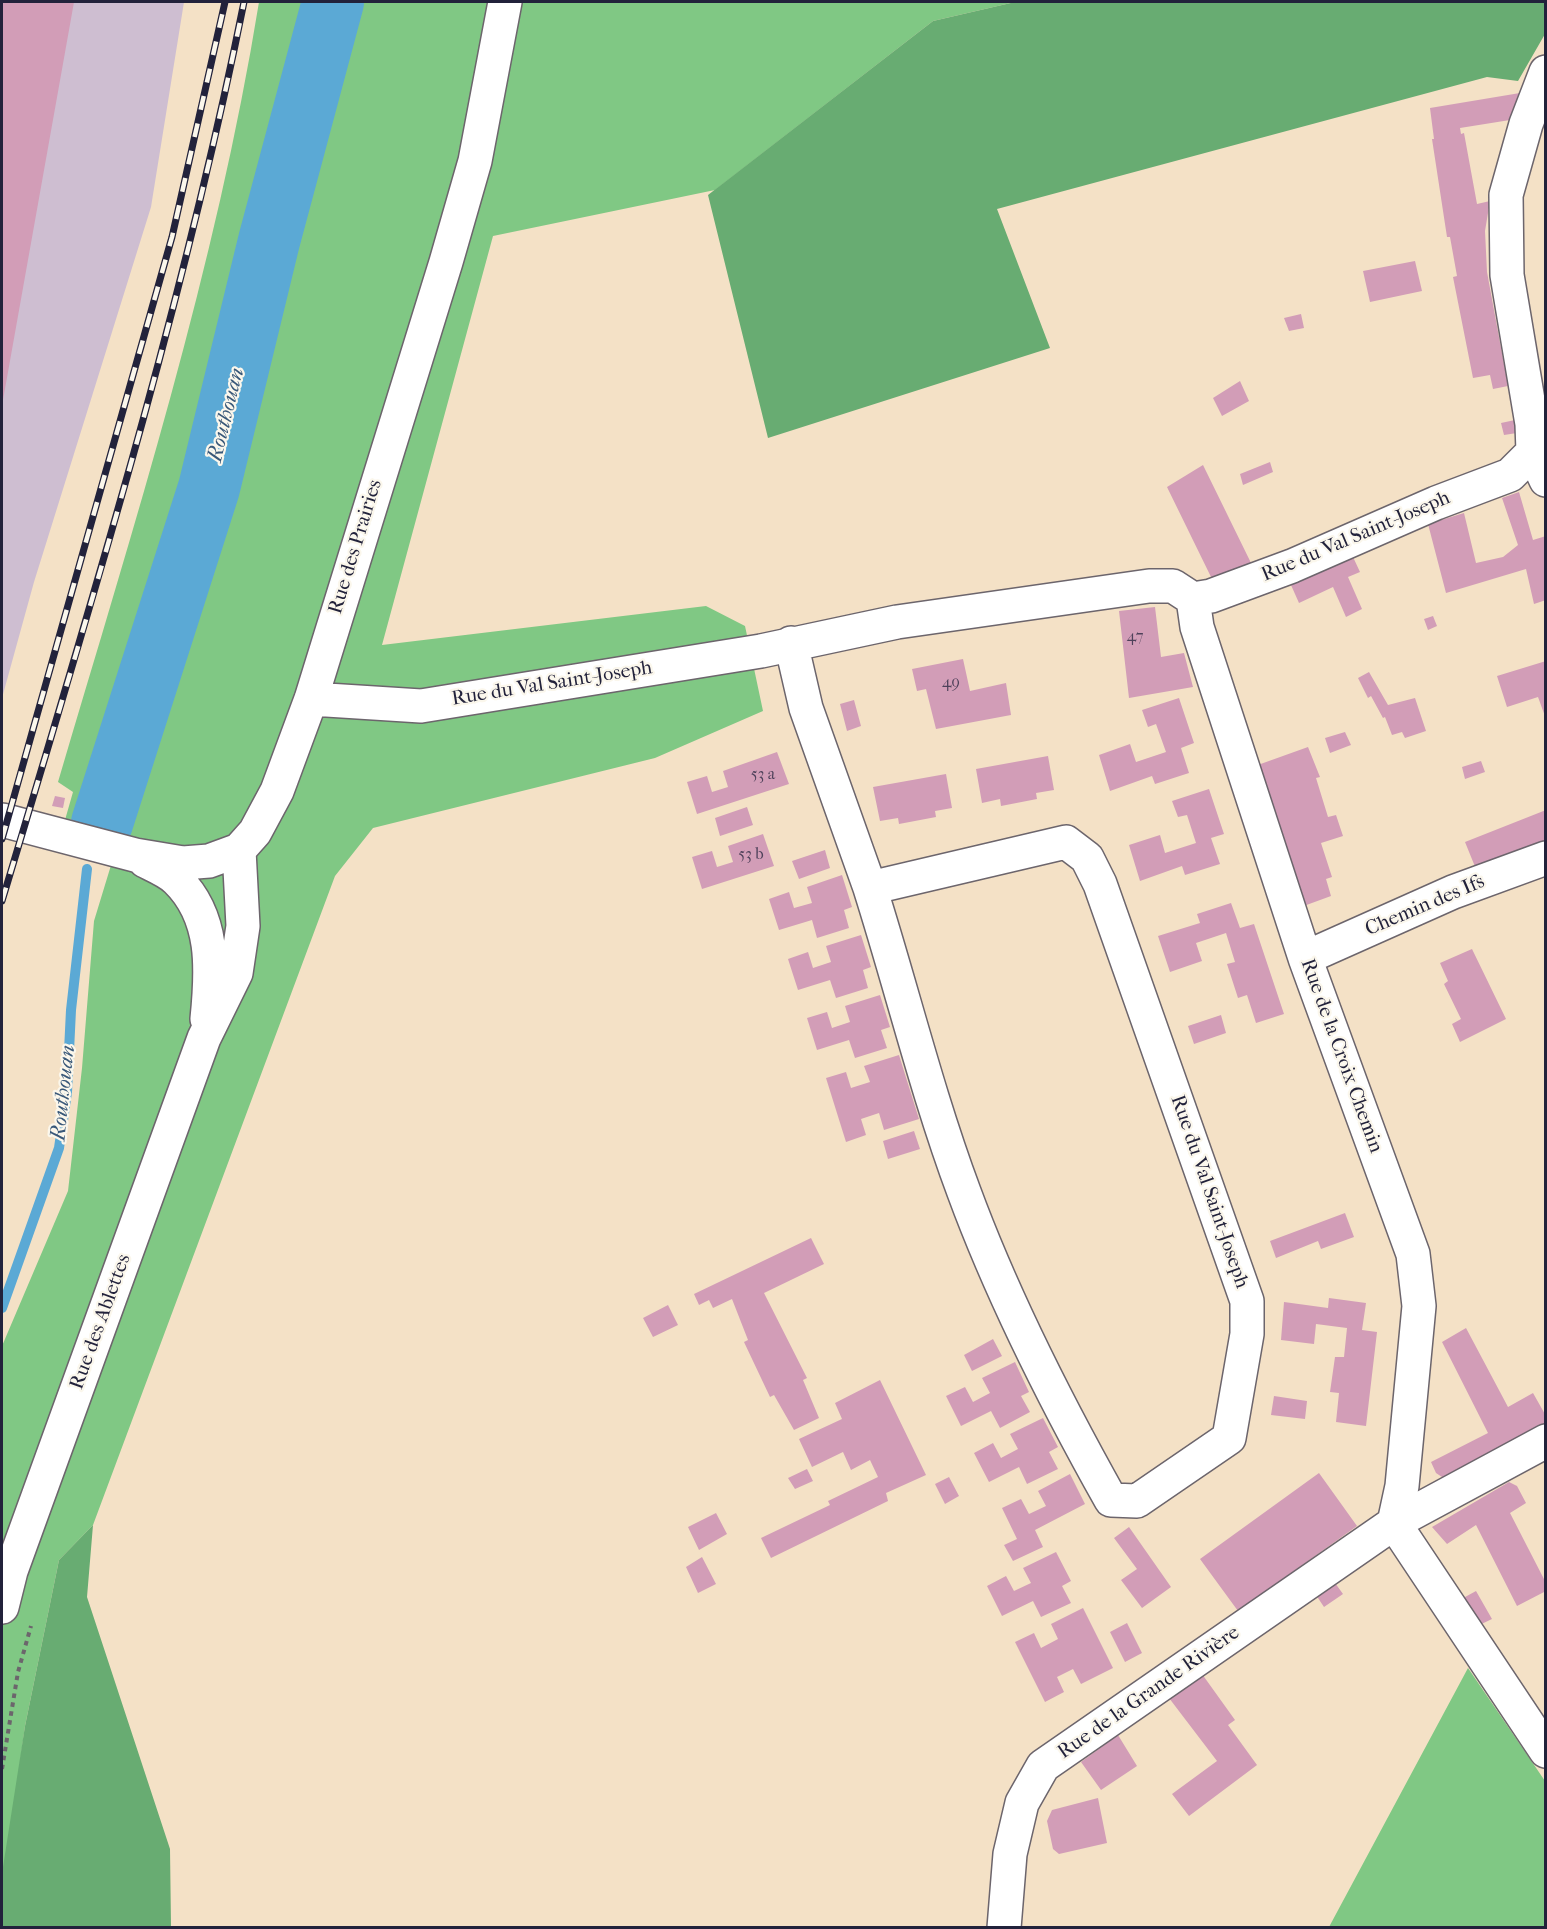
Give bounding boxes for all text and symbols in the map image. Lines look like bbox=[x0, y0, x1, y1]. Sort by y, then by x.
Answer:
water label: Routhouan bbox=[203, 365, 251, 465]
street label: Rue des Prairies bbox=[324, 477, 388, 617]
street label: Rue du Val Saint-Joseph bbox=[1258, 486, 1454, 588]
house number: 47 bbox=[1127, 627, 1143, 647]
street label: Rue du Val Saint-Joseph bbox=[450, 656, 654, 712]
house number: 49 bbox=[942, 673, 960, 693]
house number: 53 a bbox=[751, 765, 775, 785]
house number: 53 b bbox=[738, 845, 764, 865]
street label: Chemin des Ifs bbox=[1362, 870, 1488, 942]
street label: Rue de la Croix Chemin bbox=[1295, 956, 1387, 1156]
water label: Routhouan bbox=[46, 1044, 82, 1142]
street label: Rue du Val Saint-Joseph bbox=[1165, 1092, 1253, 1292]
street label: Rue des Ablettes bbox=[65, 1251, 137, 1393]
street label: Rue de la Grande Rivière bbox=[1054, 1621, 1244, 1765]

